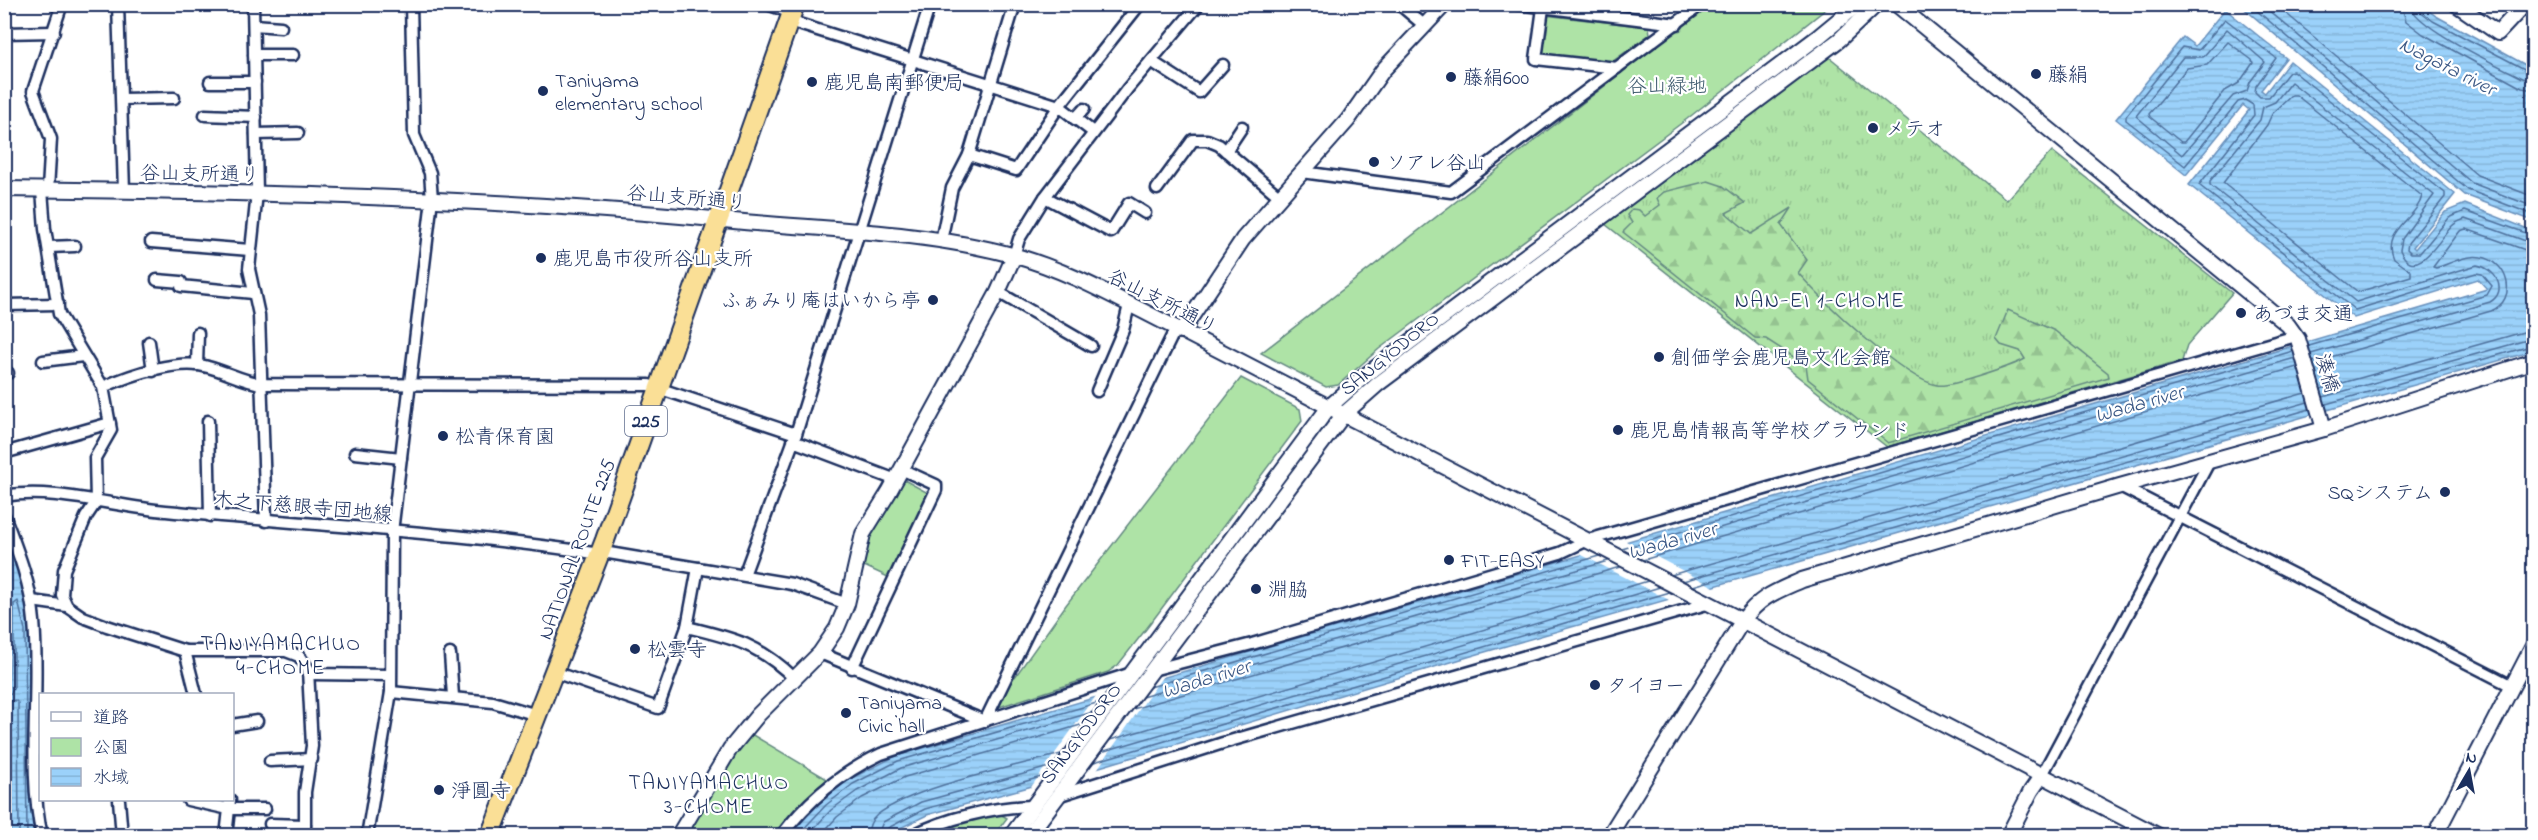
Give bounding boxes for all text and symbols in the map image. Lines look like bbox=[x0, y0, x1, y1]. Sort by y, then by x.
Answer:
water label: Nagata river bbox=[2393, 31, 2503, 107]
place label: 藤絹 bbox=[2048, 62, 2088, 91]
place label: 藤絹600 bbox=[1463, 65, 1529, 94]
marker: 藤絹 bbox=[2029, 67, 2043, 81]
place label: Taniyama elementary school bbox=[555, 68, 703, 120]
place label: 鹿児島南郵便局 bbox=[824, 70, 964, 99]
marker: 藤絹600 bbox=[1444, 70, 1458, 84]
park label: 谷山緑地 bbox=[1627, 73, 1707, 102]
marker: 鹿児島南郵便局 bbox=[805, 75, 819, 89]
marker: Taniyama elementary school bbox=[536, 84, 550, 98]
place label: メテオ bbox=[1885, 116, 1945, 145]
marker: メテオ bbox=[1866, 121, 1880, 135]
place label: ソアレ谷山 bbox=[1386, 150, 1486, 179]
marker: ソアレ谷山 bbox=[1367, 155, 1381, 169]
street label: 谷山支所通り bbox=[140, 160, 260, 191]
street label: 谷山支所通り bbox=[626, 180, 748, 219]
place label: 鹿児島市役所谷山支所 bbox=[553, 246, 753, 275]
marker: 鹿児島市役所谷山支所 bbox=[534, 251, 548, 265]
street label: 谷山支所通り bbox=[1102, 263, 1222, 343]
district label: NAN-EI 1-CHOME bbox=[1735, 287, 1905, 317]
place label: ふぁみり庵はいから亭 bbox=[721, 288, 921, 317]
marker: ふぁみり庵はいから亭 bbox=[926, 293, 940, 307]
place label: あづま交通 bbox=[2253, 301, 2353, 330]
street label: SANGYODORO bbox=[1335, 306, 1446, 404]
marker: あづま交通 bbox=[2234, 306, 2248, 320]
place label: 創価学会鹿児島文化会館 bbox=[1671, 345, 1891, 374]
marker: 創価学会鹿児島文化会館 bbox=[1652, 350, 1666, 364]
street label: 湊橋 bbox=[2306, 350, 2345, 397]
water label: Wada river bbox=[2092, 377, 2190, 432]
road number: 225 bbox=[625, 406, 667, 436]
place label: 鹿児島情報高等学校グラウンド bbox=[1630, 418, 1910, 447]
marker: 鹿児島情報高等学校グラウンド bbox=[1611, 423, 1625, 437]
place label: 松青保育園 bbox=[455, 424, 555, 453]
marker: 松青保育園 bbox=[436, 429, 450, 443]
street label: NATIONAL ROUTE 225 bbox=[532, 455, 625, 644]
place label: SQシステム bbox=[2328, 480, 2433, 509]
marker: SQシステム bbox=[2438, 485, 2452, 499]
street label: 木之下慈眼寺団地線 bbox=[212, 486, 394, 531]
water label: Wada river bbox=[1625, 514, 1723, 569]
place label: FIT-EASY bbox=[1460, 548, 1544, 577]
marker: FIT-EASY bbox=[1442, 553, 1456, 567]
place label: 淵脇 bbox=[1268, 577, 1308, 606]
marker: 淵脇 bbox=[1249, 582, 1263, 596]
district label: TANIYAMACHUO 4-CHOME bbox=[200, 630, 362, 684]
place label: 松雲寺 bbox=[647, 637, 707, 666]
marker: 松雲寺 bbox=[628, 642, 642, 656]
water label: Wada river bbox=[1159, 652, 1257, 708]
place label: タイヨー bbox=[1607, 673, 1685, 702]
street label: SANGYODORO bbox=[1034, 678, 1130, 791]
marker: タイヨー bbox=[1588, 678, 1602, 692]
place label: Taniyama Civic hall bbox=[858, 690, 942, 742]
legend bbox=[39, 693, 234, 801]
text: 道路 bbox=[93, 706, 129, 732]
marker: Taniyama Civic hall bbox=[839, 706, 853, 720]
text: 公園 bbox=[93, 736, 129, 762]
north arrow bbox=[2439, 741, 2499, 801]
text: N bbox=[2464, 745, 2479, 771]
text: 水域 bbox=[93, 766, 129, 792]
district label: TANIYAMACHUO 3-CHOME bbox=[628, 769, 790, 823]
place label: 淨圓寺 bbox=[451, 778, 511, 807]
marker: 淨圓寺 bbox=[432, 783, 446, 797]

